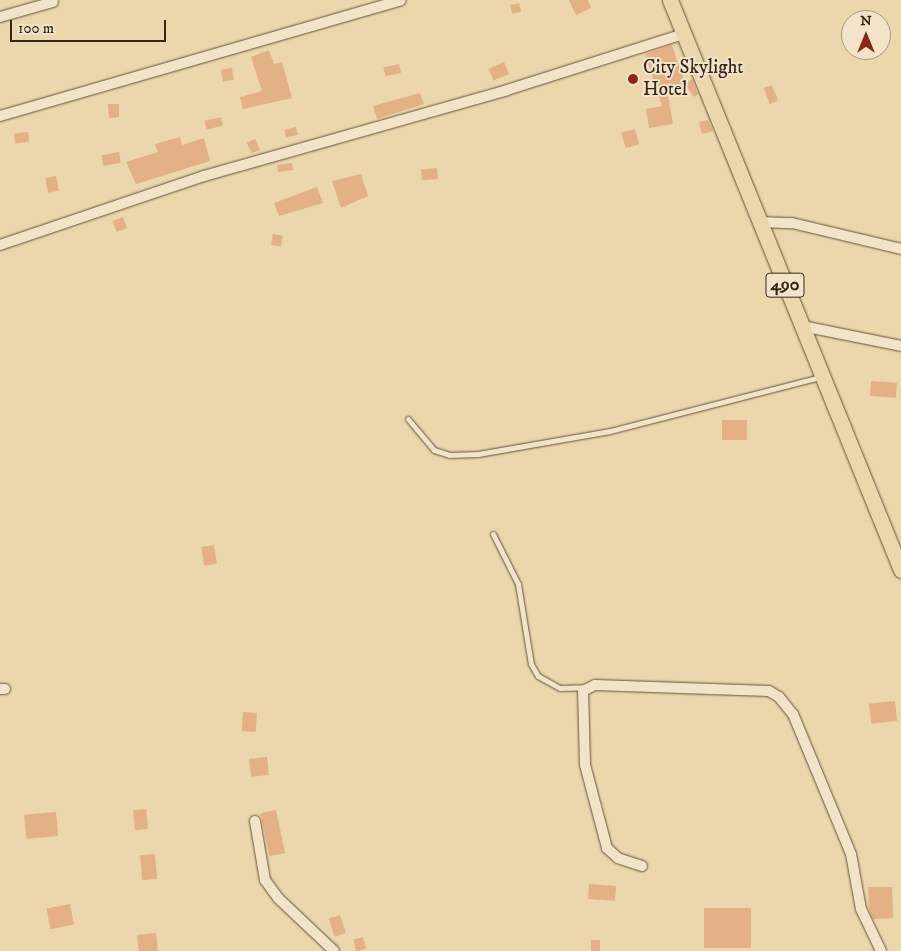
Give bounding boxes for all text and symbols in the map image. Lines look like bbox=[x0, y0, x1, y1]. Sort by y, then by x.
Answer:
scale bar bbox=[12, 10, 169, 42]
north arrow bbox=[841, 10, 891, 60]
text: N bbox=[860, 12, 872, 30]
text: 100 m bbox=[18, 19, 54, 38]
place label: City Skylight Hotel bbox=[643, 57, 743, 101]
marker: City Skylight Hotel bbox=[627, 73, 639, 85]
road number: 490 bbox=[765, 270, 805, 300]

